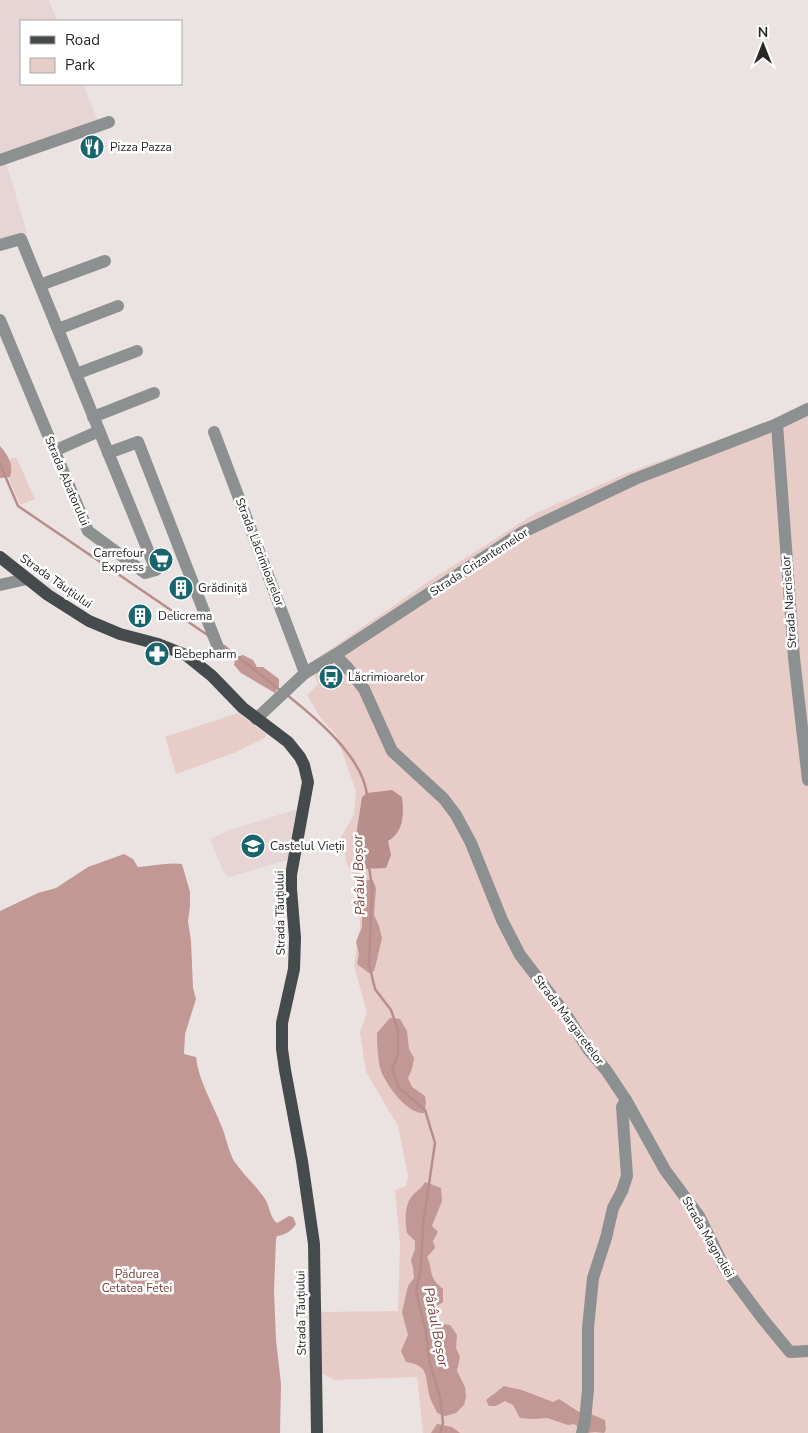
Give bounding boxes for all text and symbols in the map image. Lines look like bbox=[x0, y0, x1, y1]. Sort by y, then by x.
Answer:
legend bbox=[20, 20, 182, 85]
north arrow bbox=[738, 20, 788, 70]
text: N bbox=[758, 23, 768, 42]
text: Road bbox=[65, 30, 100, 50]
text: Park bbox=[65, 55, 95, 75]
restaurant icon: Pizza Pazza bbox=[79, 134, 105, 160]
place label: Pizza Pazza bbox=[110, 139, 172, 155]
street label: Strada Abatorului bbox=[41, 434, 93, 528]
street label: Strada Lăcrimioarelor bbox=[232, 495, 288, 609]
street label: Strada Crizantemelor bbox=[427, 524, 532, 600]
place label: Carrefour Express bbox=[93, 545, 145, 575]
supermarket icon: Carrefour Express bbox=[148, 547, 174, 573]
street label: Strada Tăuțiului bbox=[17, 550, 95, 612]
street label: Strada Narciselor bbox=[778, 554, 800, 649]
building icon: Grădiniță bbox=[168, 575, 194, 601]
place label: Grădiniță bbox=[198, 580, 247, 596]
building icon: Delicrema bbox=[127, 603, 153, 629]
place label: Delicrema bbox=[158, 608, 212, 624]
pharmacy icon: Bebepharm bbox=[144, 641, 170, 667]
place label: Bebepharm bbox=[174, 646, 237, 662]
bus stop icon: Lăcrimioarelor bbox=[318, 664, 344, 690]
place label: Lăcrimioarelor bbox=[348, 669, 425, 685]
school or university icon: Castelul Vieții bbox=[240, 833, 266, 859]
water label: Pârâul Boșor bbox=[348, 833, 370, 916]
place label: Castelul Vieții bbox=[270, 838, 345, 854]
street label: Strada Tăuțiului bbox=[271, 870, 289, 956]
street label: Strada Margaretelor bbox=[530, 972, 608, 1069]
street label: Strada Magnoliei bbox=[678, 1193, 738, 1281]
park label: Pădurea Cetatea Fetei bbox=[102, 1266, 172, 1296]
street label: Strada Tăuțiului bbox=[292, 1270, 310, 1356]
water label: Pârâul Boșor bbox=[419, 1286, 453, 1369]

